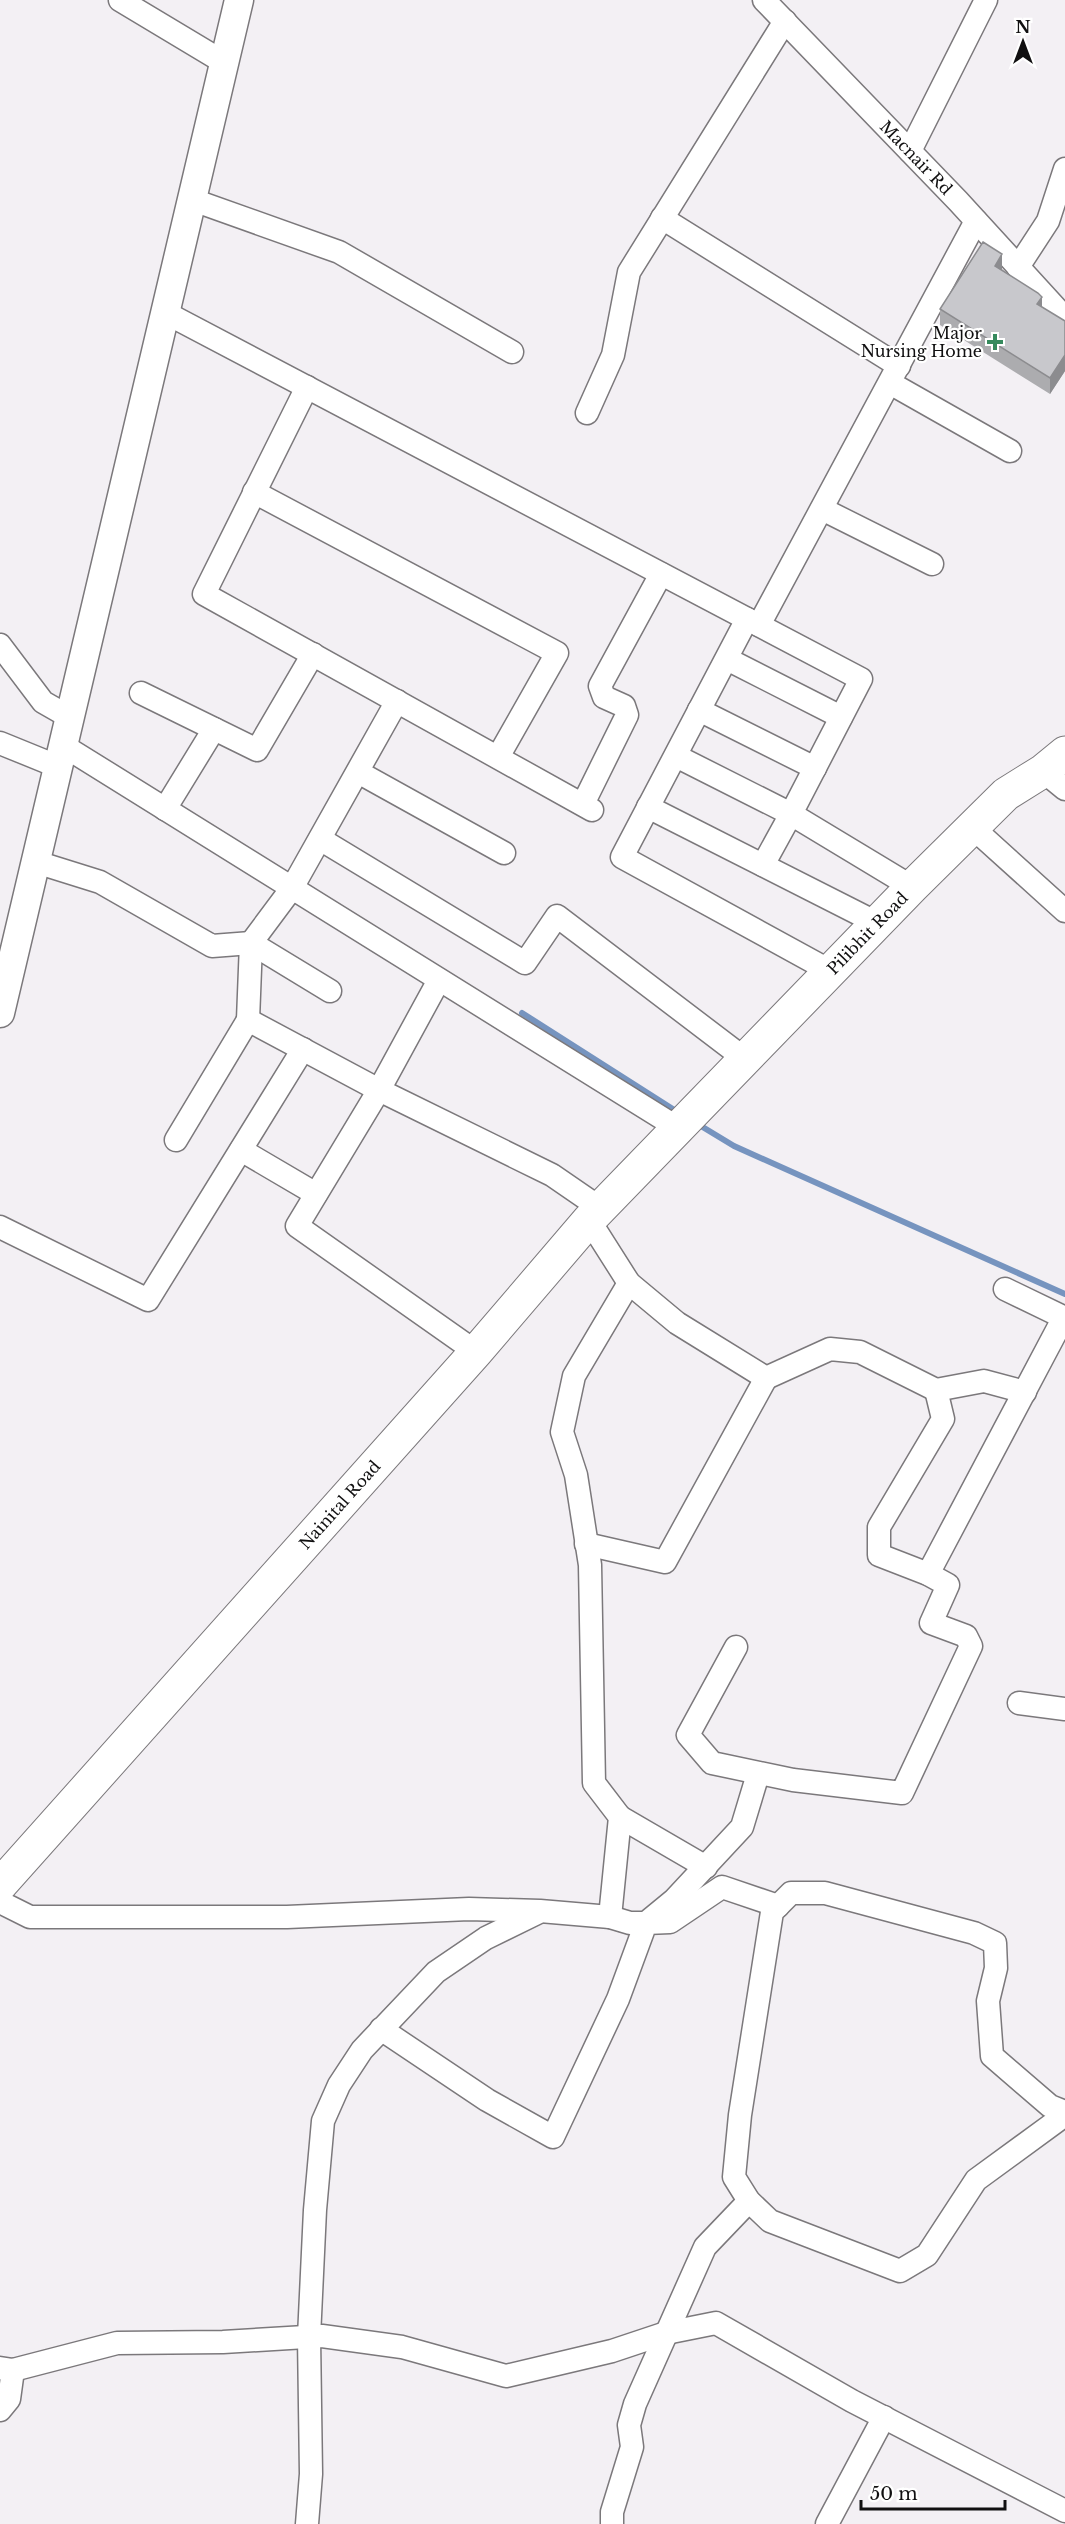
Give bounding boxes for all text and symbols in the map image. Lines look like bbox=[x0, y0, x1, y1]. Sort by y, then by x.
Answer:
north arrow bbox=[993, 12, 1053, 72]
text: N bbox=[1015, 17, 1031, 37]
street label: Macnair Rd bbox=[876, 116, 957, 199]
place label: Major Nursing Home bbox=[861, 323, 982, 361]
marker: Major Nursing Home bbox=[986, 333, 1004, 351]
street label: Pilibhit Road bbox=[823, 888, 912, 979]
street label: Nainital Road bbox=[295, 1456, 385, 1553]
scale bar bbox=[861, 2473, 1005, 2511]
text: 50 m bbox=[870, 2483, 918, 2505]

